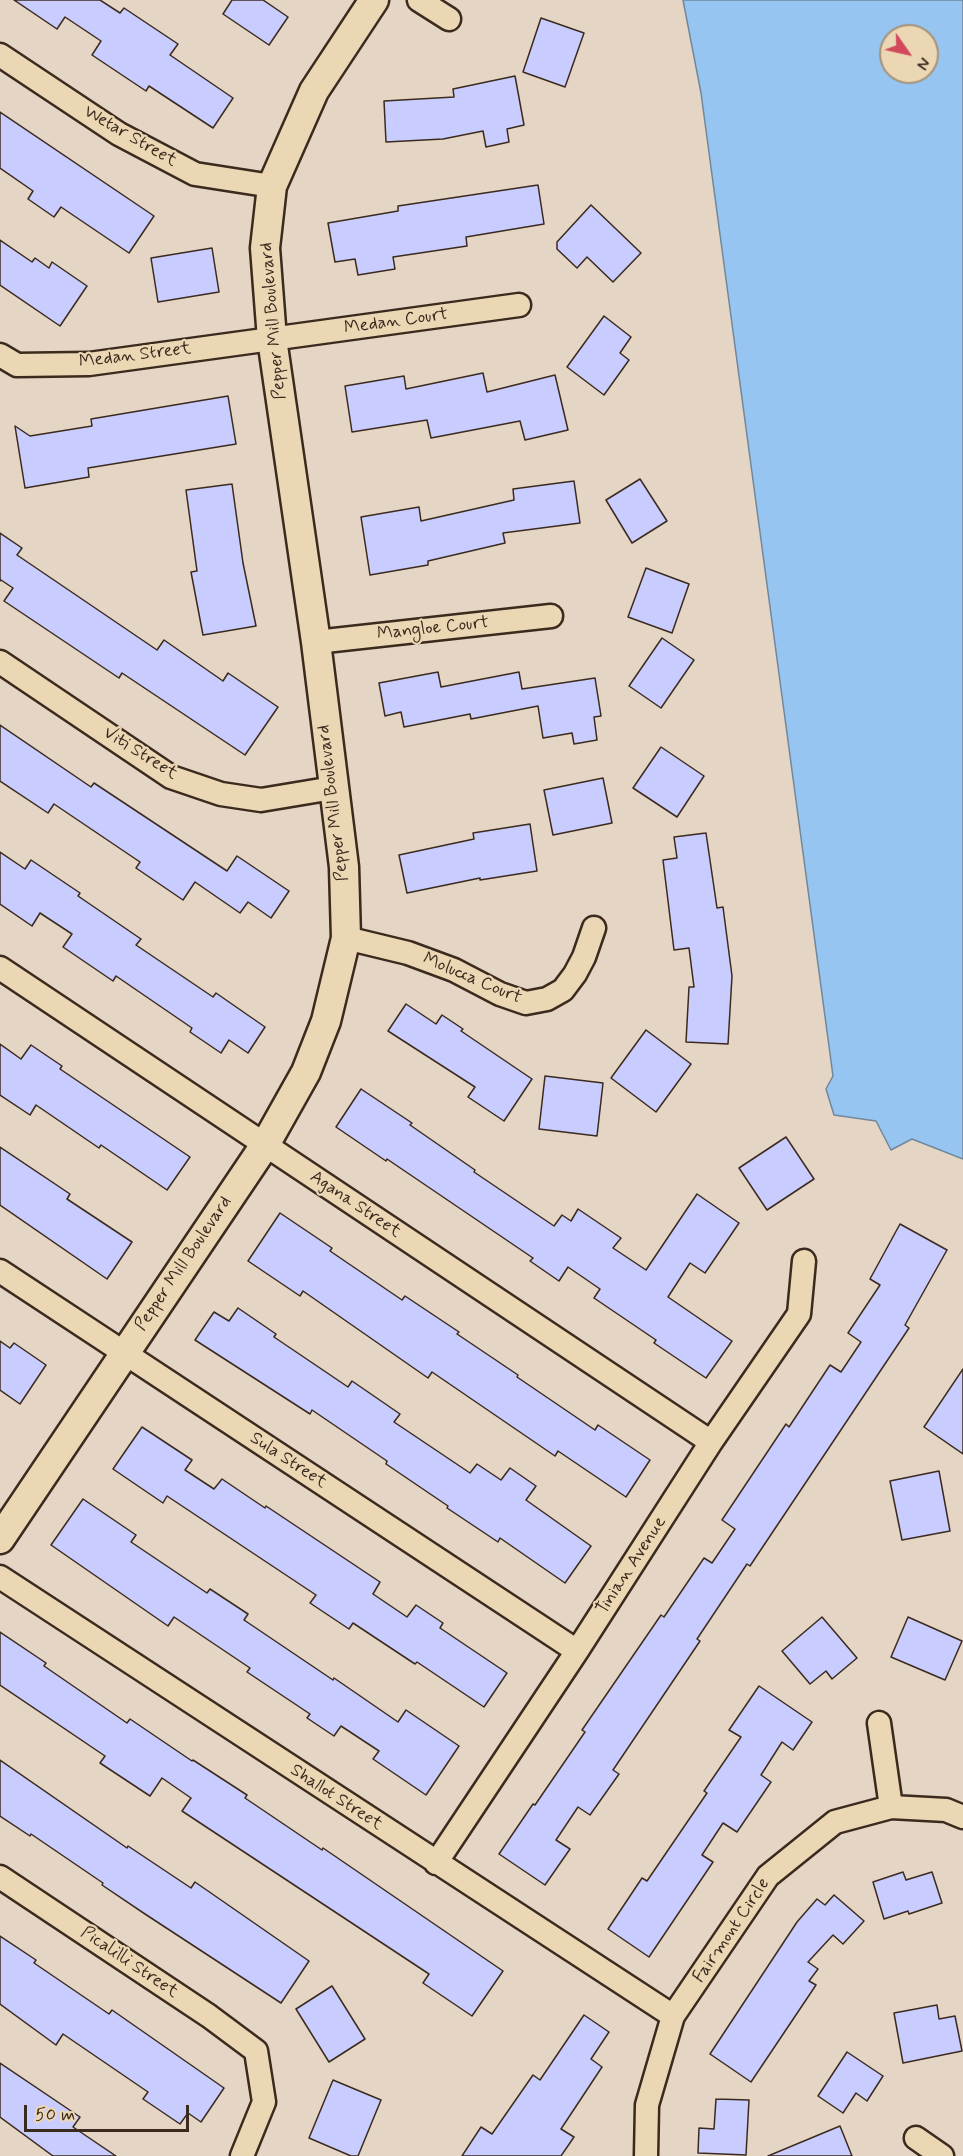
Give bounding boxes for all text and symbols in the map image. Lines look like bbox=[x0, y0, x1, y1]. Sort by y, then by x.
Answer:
north arrow bbox=[879, 24, 939, 84]
text: N bbox=[911, 53, 934, 74]
street label: Wetar Street bbox=[80, 102, 180, 172]
street label: Pepper Mill Boulevard bbox=[256, 241, 292, 401]
street label: Medan Court bbox=[343, 304, 449, 340]
street label: Medan Street bbox=[78, 338, 192, 374]
street label: Mangloe Court bbox=[376, 612, 490, 646]
street label: Viti Street bbox=[99, 723, 181, 785]
street label: Pepper Mill Boulevard bbox=[314, 723, 354, 883]
street label: Molucca Court bbox=[419, 948, 525, 1010]
street label: Agana Street bbox=[305, 1167, 405, 1243]
street label: Pepper Mill Boulevard bbox=[131, 1193, 237, 1335]
street label: Sula Street bbox=[245, 1428, 331, 1494]
street label: Tinian Avenue bbox=[592, 1513, 672, 1619]
street label: Shallot Street bbox=[286, 1760, 386, 1836]
street label: Fairmont Circle bbox=[689, 1874, 775, 1988]
street label: Picalilli Street bbox=[76, 1922, 182, 2004]
scale bar bbox=[27, 2093, 192, 2131]
text: 50 m bbox=[35, 2103, 75, 2127]

